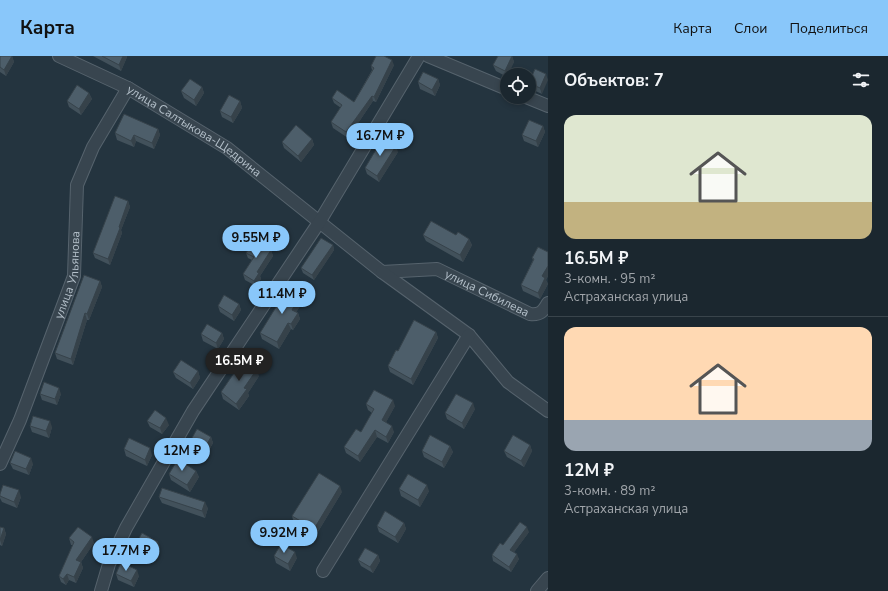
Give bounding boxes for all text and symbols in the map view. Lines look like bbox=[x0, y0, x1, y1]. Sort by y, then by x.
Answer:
text: Карта bbox=[20, 15, 75, 41]
text: Карта bbox=[673, 19, 712, 38]
text: Слои bbox=[734, 19, 768, 38]
text: Поделиться bbox=[790, 19, 868, 38]
map controls bbox=[500, 68, 536, 104]
button: locate bbox=[500, 68, 536, 104]
text: Объектов: 7 bbox=[564, 69, 664, 92]
icon: filters bbox=[850, 69, 872, 91]
street label: улица Салтыкова-Щедрина bbox=[124, 81, 265, 180]
pin: 16.7M ₽ bbox=[343, 123, 417, 157]
text: 16.7M ₽ bbox=[355, 127, 405, 145]
icon: home bbox=[682, 141, 754, 213]
pin: 9.55M ₽ bbox=[219, 225, 293, 259]
text: 9.55M ₽ bbox=[231, 229, 281, 247]
street label: улица Ульянова bbox=[51, 231, 83, 321]
text: 16.5M ₽ bbox=[564, 247, 628, 270]
street label: улица Сибилева bbox=[442, 266, 532, 320]
text: 3-комн. · 95 m² bbox=[564, 270, 655, 288]
pin: 11.4M ₽ bbox=[245, 281, 319, 315]
text: 11.4M ₽ bbox=[257, 285, 307, 303]
text: Астраханская улица bbox=[564, 288, 688, 306]
pin: 16.5M ₽ bbox=[202, 348, 276, 382]
text: 16.5M ₽ bbox=[214, 352, 264, 370]
icon: home bbox=[682, 353, 754, 425]
pin: 12M ₽ bbox=[154, 438, 210, 472]
text: 12M ₽ bbox=[163, 442, 201, 460]
text: 12M ₽ bbox=[564, 459, 614, 482]
text: 3-комн. · 89 m² bbox=[564, 482, 655, 500]
text: Астраханская улица bbox=[564, 500, 688, 518]
pin: 9.92M ₽ bbox=[247, 520, 321, 554]
text: 9.92M ₽ bbox=[259, 524, 309, 542]
pin: 17.7M ₽ bbox=[89, 538, 163, 572]
text: 17.7M ₽ bbox=[101, 542, 151, 560]

